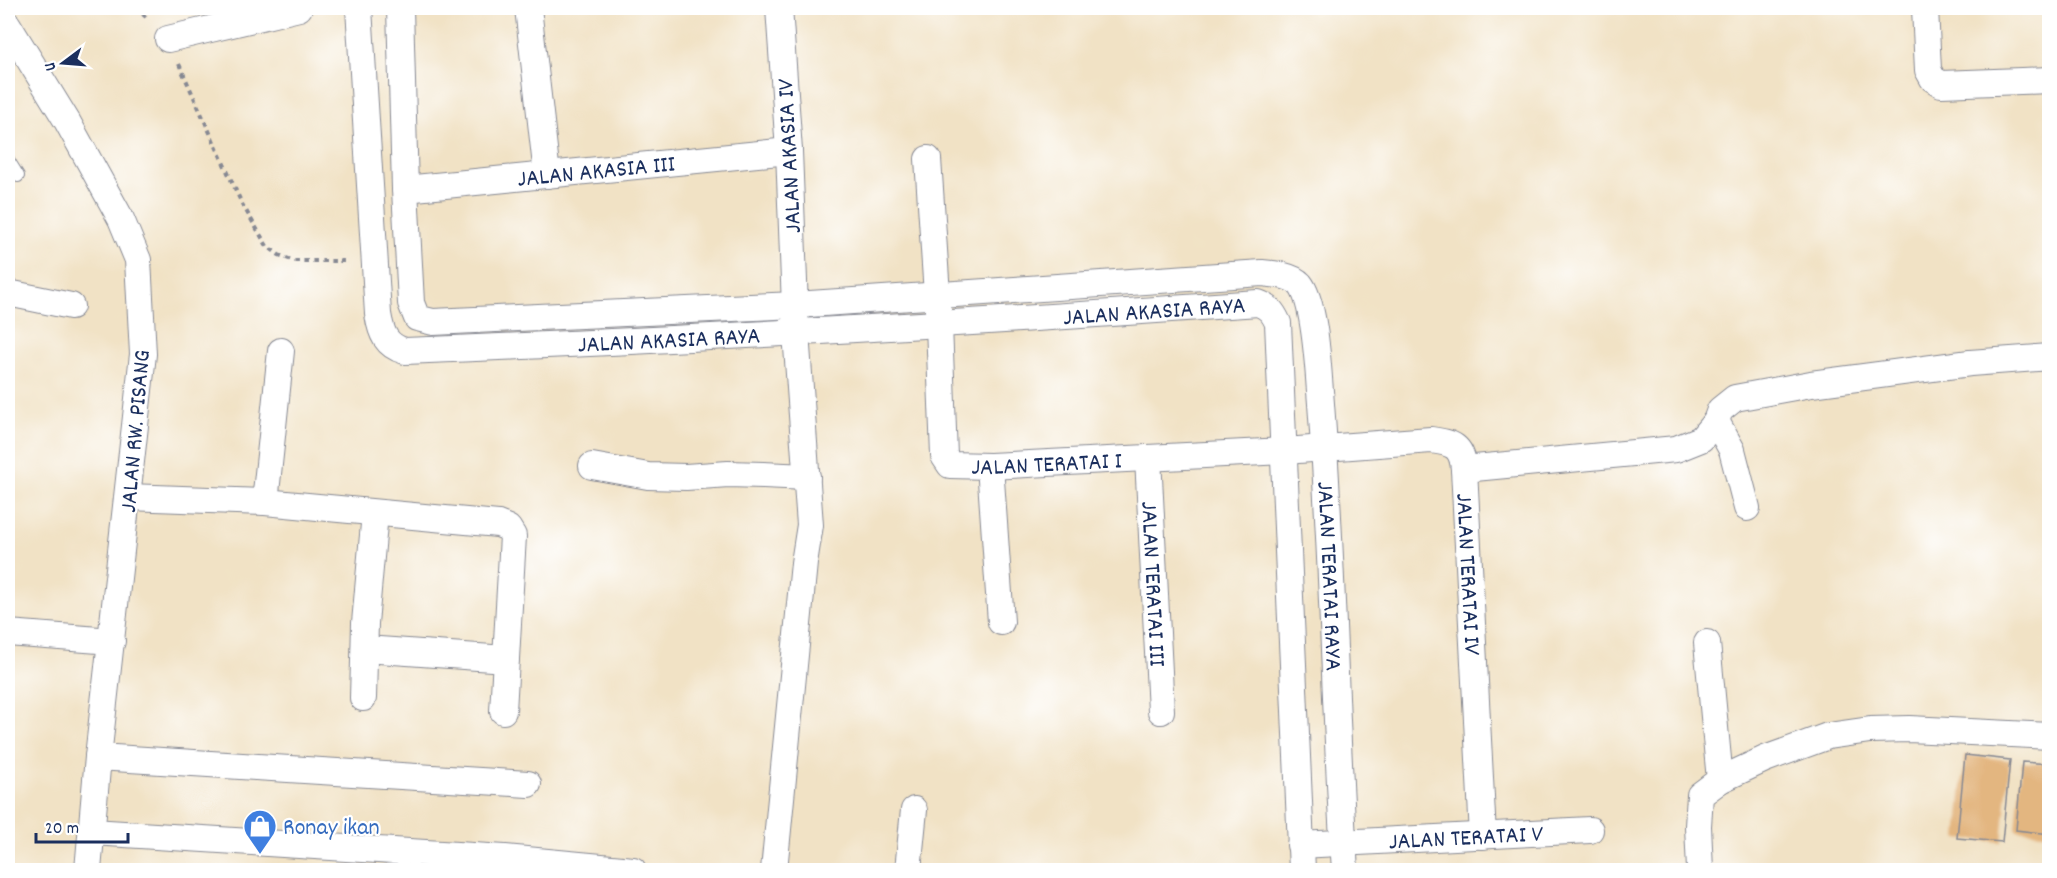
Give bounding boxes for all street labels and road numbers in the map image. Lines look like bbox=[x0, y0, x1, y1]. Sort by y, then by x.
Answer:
street label: JALAN AKASIA IV bbox=[770, 77, 812, 234]
street label: JALAN AKASIA III bbox=[516, 148, 677, 198]
street label: JALAN AKASIA RAYA bbox=[1062, 290, 1247, 336]
street label: JALAN AKASIA RAYA bbox=[577, 320, 761, 364]
street label: JALAN RW. PISANG bbox=[113, 349, 161, 514]
street label: JALAN TERATAI I bbox=[971, 445, 1123, 486]
street label: JALAN TERATAI RAYA bbox=[1306, 480, 1349, 672]
street label: JALAN TERATAI IV bbox=[1445, 492, 1488, 657]
street label: JALAN TERATAI III bbox=[1130, 500, 1173, 668]
street label: JALAN TERATAI V bbox=[1388, 818, 1545, 860]

